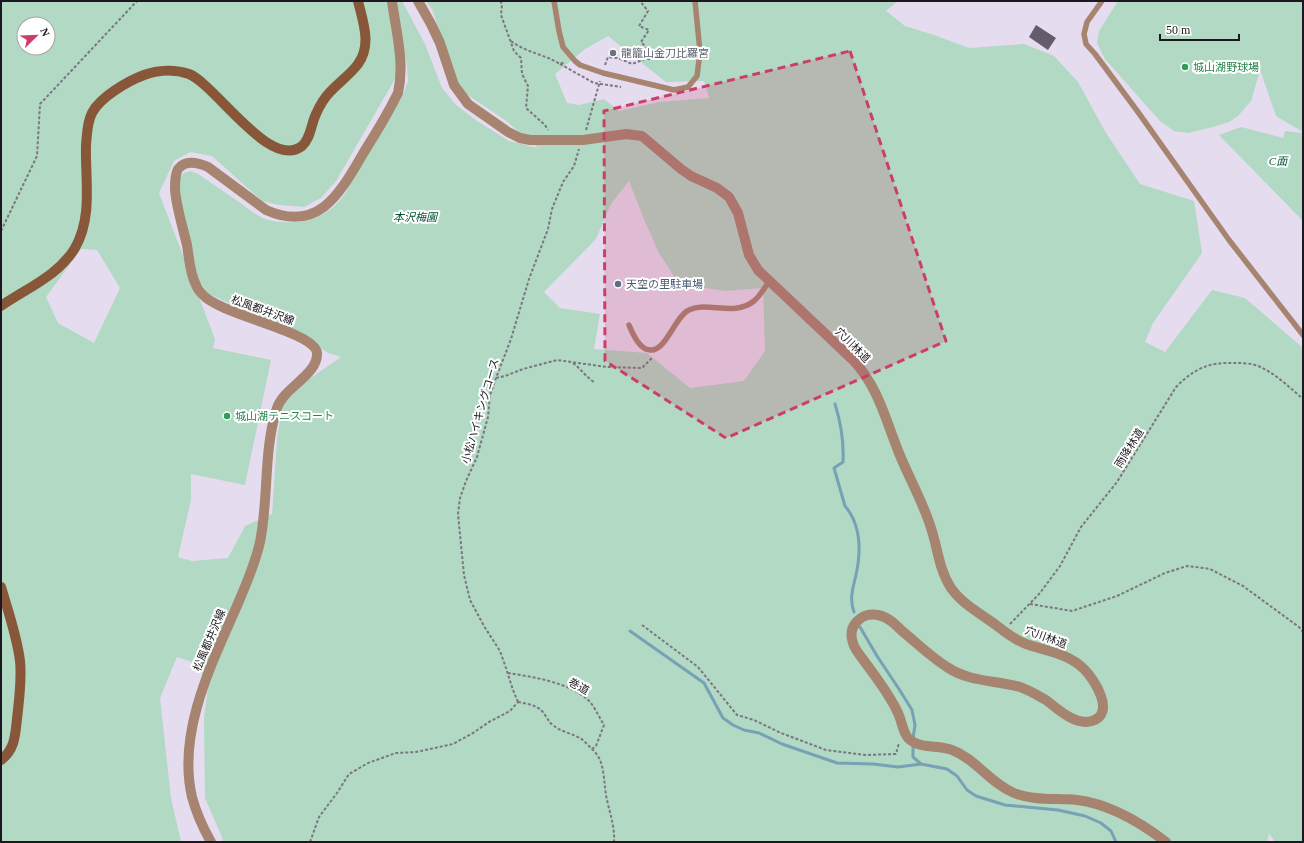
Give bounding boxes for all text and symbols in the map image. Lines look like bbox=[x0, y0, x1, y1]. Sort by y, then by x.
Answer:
north arrow bbox=[16, 16, 56, 56]
scale bar bbox=[1160, 16, 1239, 42]
text: 50 m bbox=[1166, 23, 1191, 37]
text: N bbox=[38, 26, 52, 38]
place label: 龍籠山金刀比羅宮 bbox=[621, 47, 709, 59]
marker: 龍籠山金刀比羅宮 bbox=[608, 48, 618, 58]
place label: 城山湖野球場 bbox=[1193, 61, 1259, 73]
marker: 城山湖野球場 bbox=[1180, 62, 1190, 72]
park label: C面 bbox=[1269, 155, 1289, 167]
park label: 本沢梅園 bbox=[393, 211, 439, 223]
place label: 天空の里駐車場 bbox=[626, 278, 703, 290]
marker: 天空の里駐車場 bbox=[613, 279, 623, 289]
street label: 松風都井沢線 bbox=[230, 293, 296, 327]
street label: 穴川林道 bbox=[833, 325, 873, 365]
street label: 小松ハイキングコース bbox=[459, 357, 501, 465]
place label: 城山湖テニスコート bbox=[235, 410, 334, 422]
marker: 城山湖テニスコート bbox=[222, 411, 232, 421]
street label: 雨降林道 bbox=[1112, 426, 1146, 470]
street label: 松風都井沢線 bbox=[191, 607, 227, 673]
street label: 穴川林道 bbox=[1023, 624, 1069, 650]
street label: 巻道 bbox=[566, 675, 592, 697]

